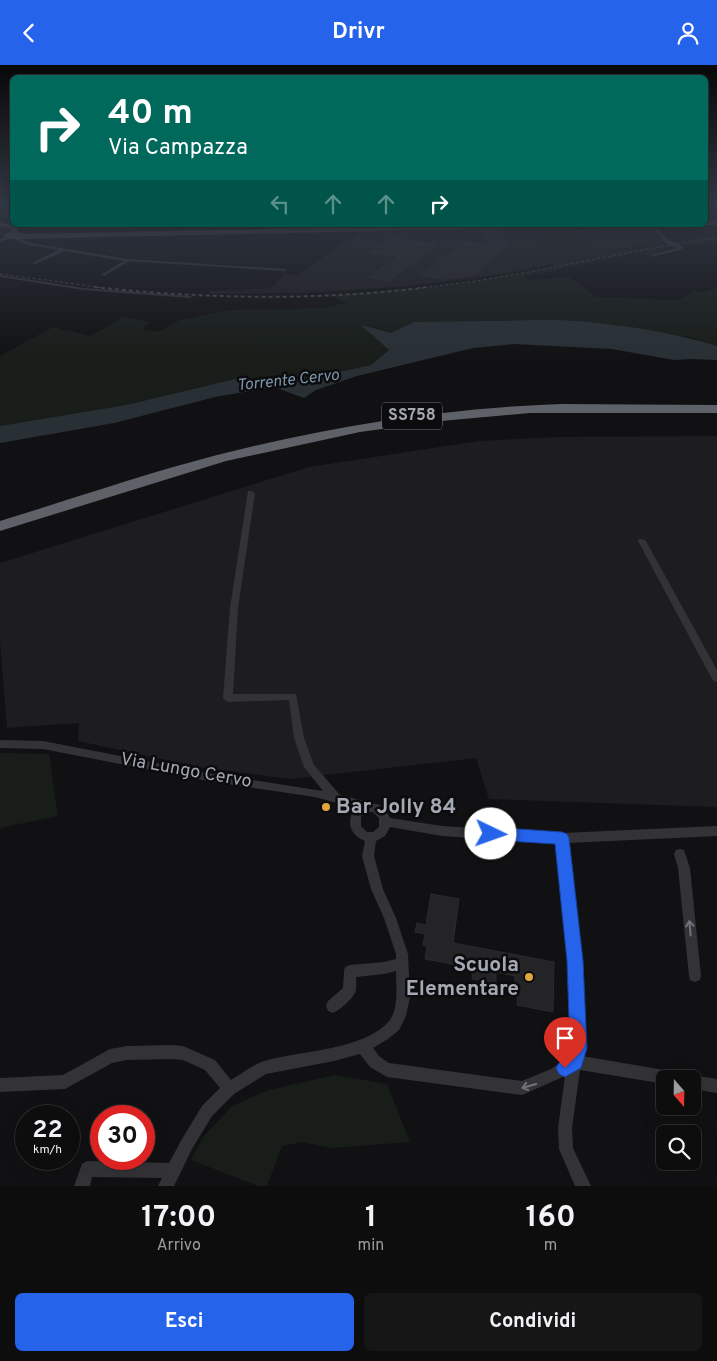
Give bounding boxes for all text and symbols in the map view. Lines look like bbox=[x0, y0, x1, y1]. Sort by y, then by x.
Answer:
icon: back bbox=[15, 19, 43, 47]
text: Drivr bbox=[332, 19, 385, 46]
icon: person bbox=[674, 19, 702, 47]
text: 40 m bbox=[108, 92, 193, 136]
icon: right bbox=[25, 95, 90, 160]
text: Via Campazza bbox=[108, 135, 248, 162]
icon: left bbox=[266, 190, 294, 218]
icon: ahead bbox=[319, 190, 347, 218]
icon: ahead bbox=[372, 190, 400, 218]
icon: right bbox=[425, 190, 453, 218]
water label: Torrente Cervo bbox=[236, 366, 340, 396]
road number: SS758 bbox=[382, 403, 442, 429]
street label: Via Lungo Cervo bbox=[119, 748, 253, 794]
place label: Bar Jolly 84 bbox=[336, 794, 456, 821]
marker: Bar Jolly 84 bbox=[320, 801, 332, 813]
position arrow bbox=[464, 807, 516, 859]
one-way arrow bbox=[686, 920, 695, 936]
place label: Scuola Elementare bbox=[406, 952, 519, 1003]
marker: Scuola Elementare bbox=[523, 971, 535, 983]
pin bbox=[544, 1017, 586, 1068]
icon: arrive bbox=[551, 1024, 579, 1052]
north arrow bbox=[656, 1070, 701, 1115]
map controls bbox=[656, 1070, 701, 1170]
one-way arrow bbox=[521, 1081, 537, 1091]
speed limit sign: 30 bbox=[90, 1105, 155, 1170]
text: 22 bbox=[32, 1115, 63, 1147]
button: search bbox=[656, 1125, 701, 1170]
text: km/h bbox=[33, 1142, 62, 1158]
text: 17:00 bbox=[141, 1200, 216, 1237]
text: 1 bbox=[365, 1200, 377, 1237]
text: 160 bbox=[526, 1200, 576, 1237]
text: Arrivo bbox=[157, 1236, 201, 1256]
text: min bbox=[358, 1236, 384, 1256]
text: m bbox=[544, 1236, 557, 1256]
button: Esci bbox=[15, 1293, 354, 1351]
button: Condividi bbox=[364, 1293, 702, 1351]

